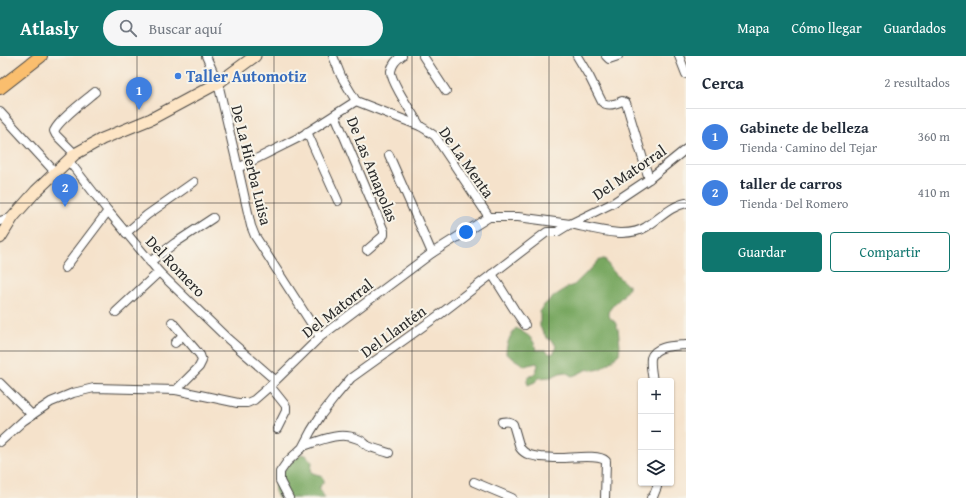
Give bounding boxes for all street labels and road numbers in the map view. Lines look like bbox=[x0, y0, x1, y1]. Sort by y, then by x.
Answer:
street label: De La Hierba Luisa bbox=[225, 102, 279, 228]
street label: De Las Amapolas bbox=[341, 113, 405, 225]
street label: De La Menta bbox=[434, 121, 501, 203]
street label: Del Matorral bbox=[587, 138, 671, 206]
street label: Del Romero bbox=[140, 230, 212, 302]
street label: Del Matorral bbox=[296, 272, 378, 344]
street label: Del Llantén bbox=[355, 299, 431, 363]

